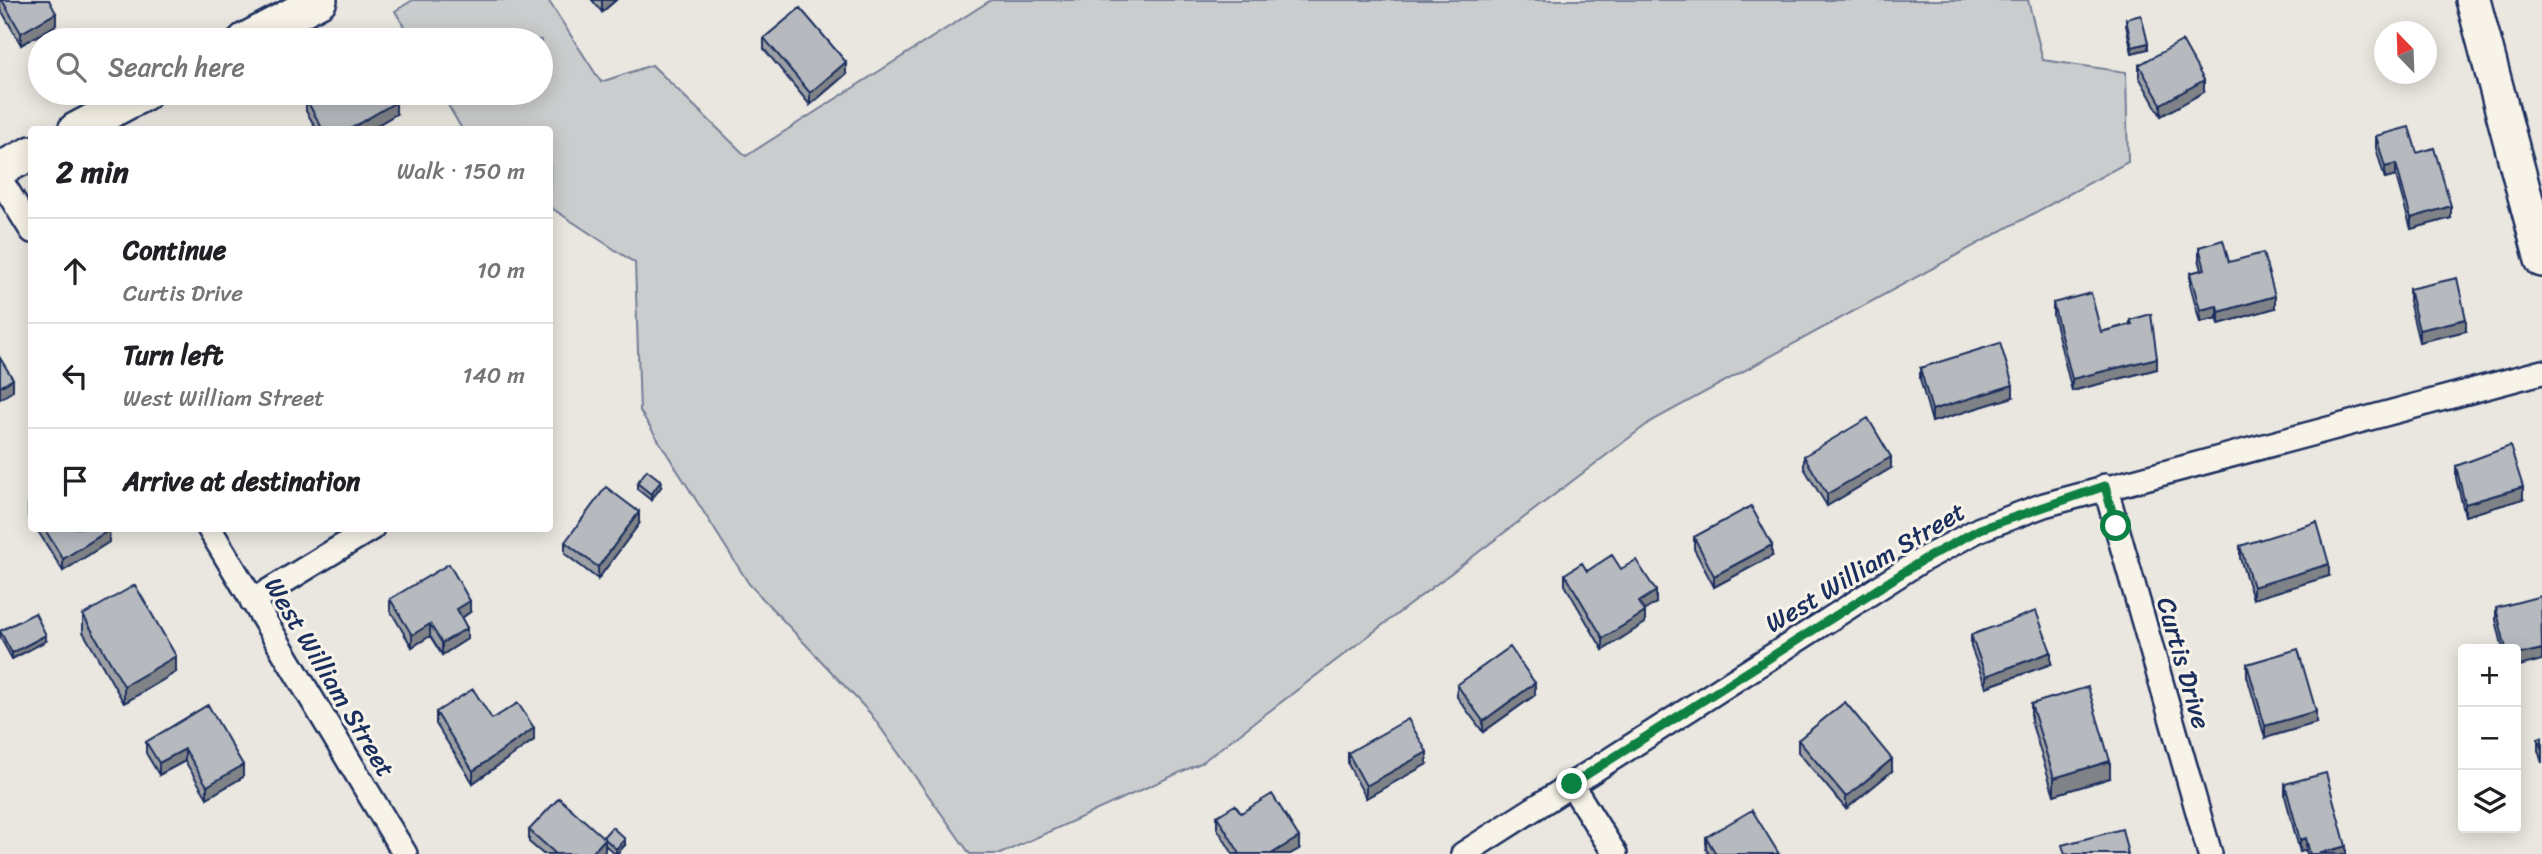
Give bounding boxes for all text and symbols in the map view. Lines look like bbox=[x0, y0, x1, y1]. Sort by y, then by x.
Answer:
north arrow bbox=[2374, 21, 2437, 84]
search box bbox=[28, 28, 553, 105]
text: Search here bbox=[108, 44, 245, 90]
icon: search bbox=[52, 48, 90, 86]
text: 2 min bbox=[56, 145, 129, 199]
text: Walk · 150 m bbox=[397, 151, 525, 192]
text: Continue bbox=[123, 227, 226, 273]
text: 10 m bbox=[477, 250, 525, 291]
icon: ahead bbox=[56, 252, 94, 290]
text: Curtis Drive bbox=[123, 273, 243, 314]
text: Turn left bbox=[123, 332, 223, 378]
text: 140 m bbox=[463, 355, 525, 396]
icon: left bbox=[56, 357, 94, 395]
text: West William Street bbox=[123, 378, 324, 419]
text: Arrive at destination bbox=[123, 458, 360, 504]
icon: arrive bbox=[56, 462, 94, 500]
street label: West William Street bbox=[1756, 489, 1974, 645]
route start bbox=[2100, 510, 2131, 541]
street label: West William Street bbox=[252, 568, 408, 786]
street label: Curtis Drive bbox=[2143, 591, 2225, 735]
map controls bbox=[2458, 644, 2521, 833]
button: + bbox=[2458, 644, 2521, 707]
button: − bbox=[2458, 707, 2521, 770]
route end bbox=[1556, 768, 1587, 799]
button: layers bbox=[2458, 770, 2521, 833]

